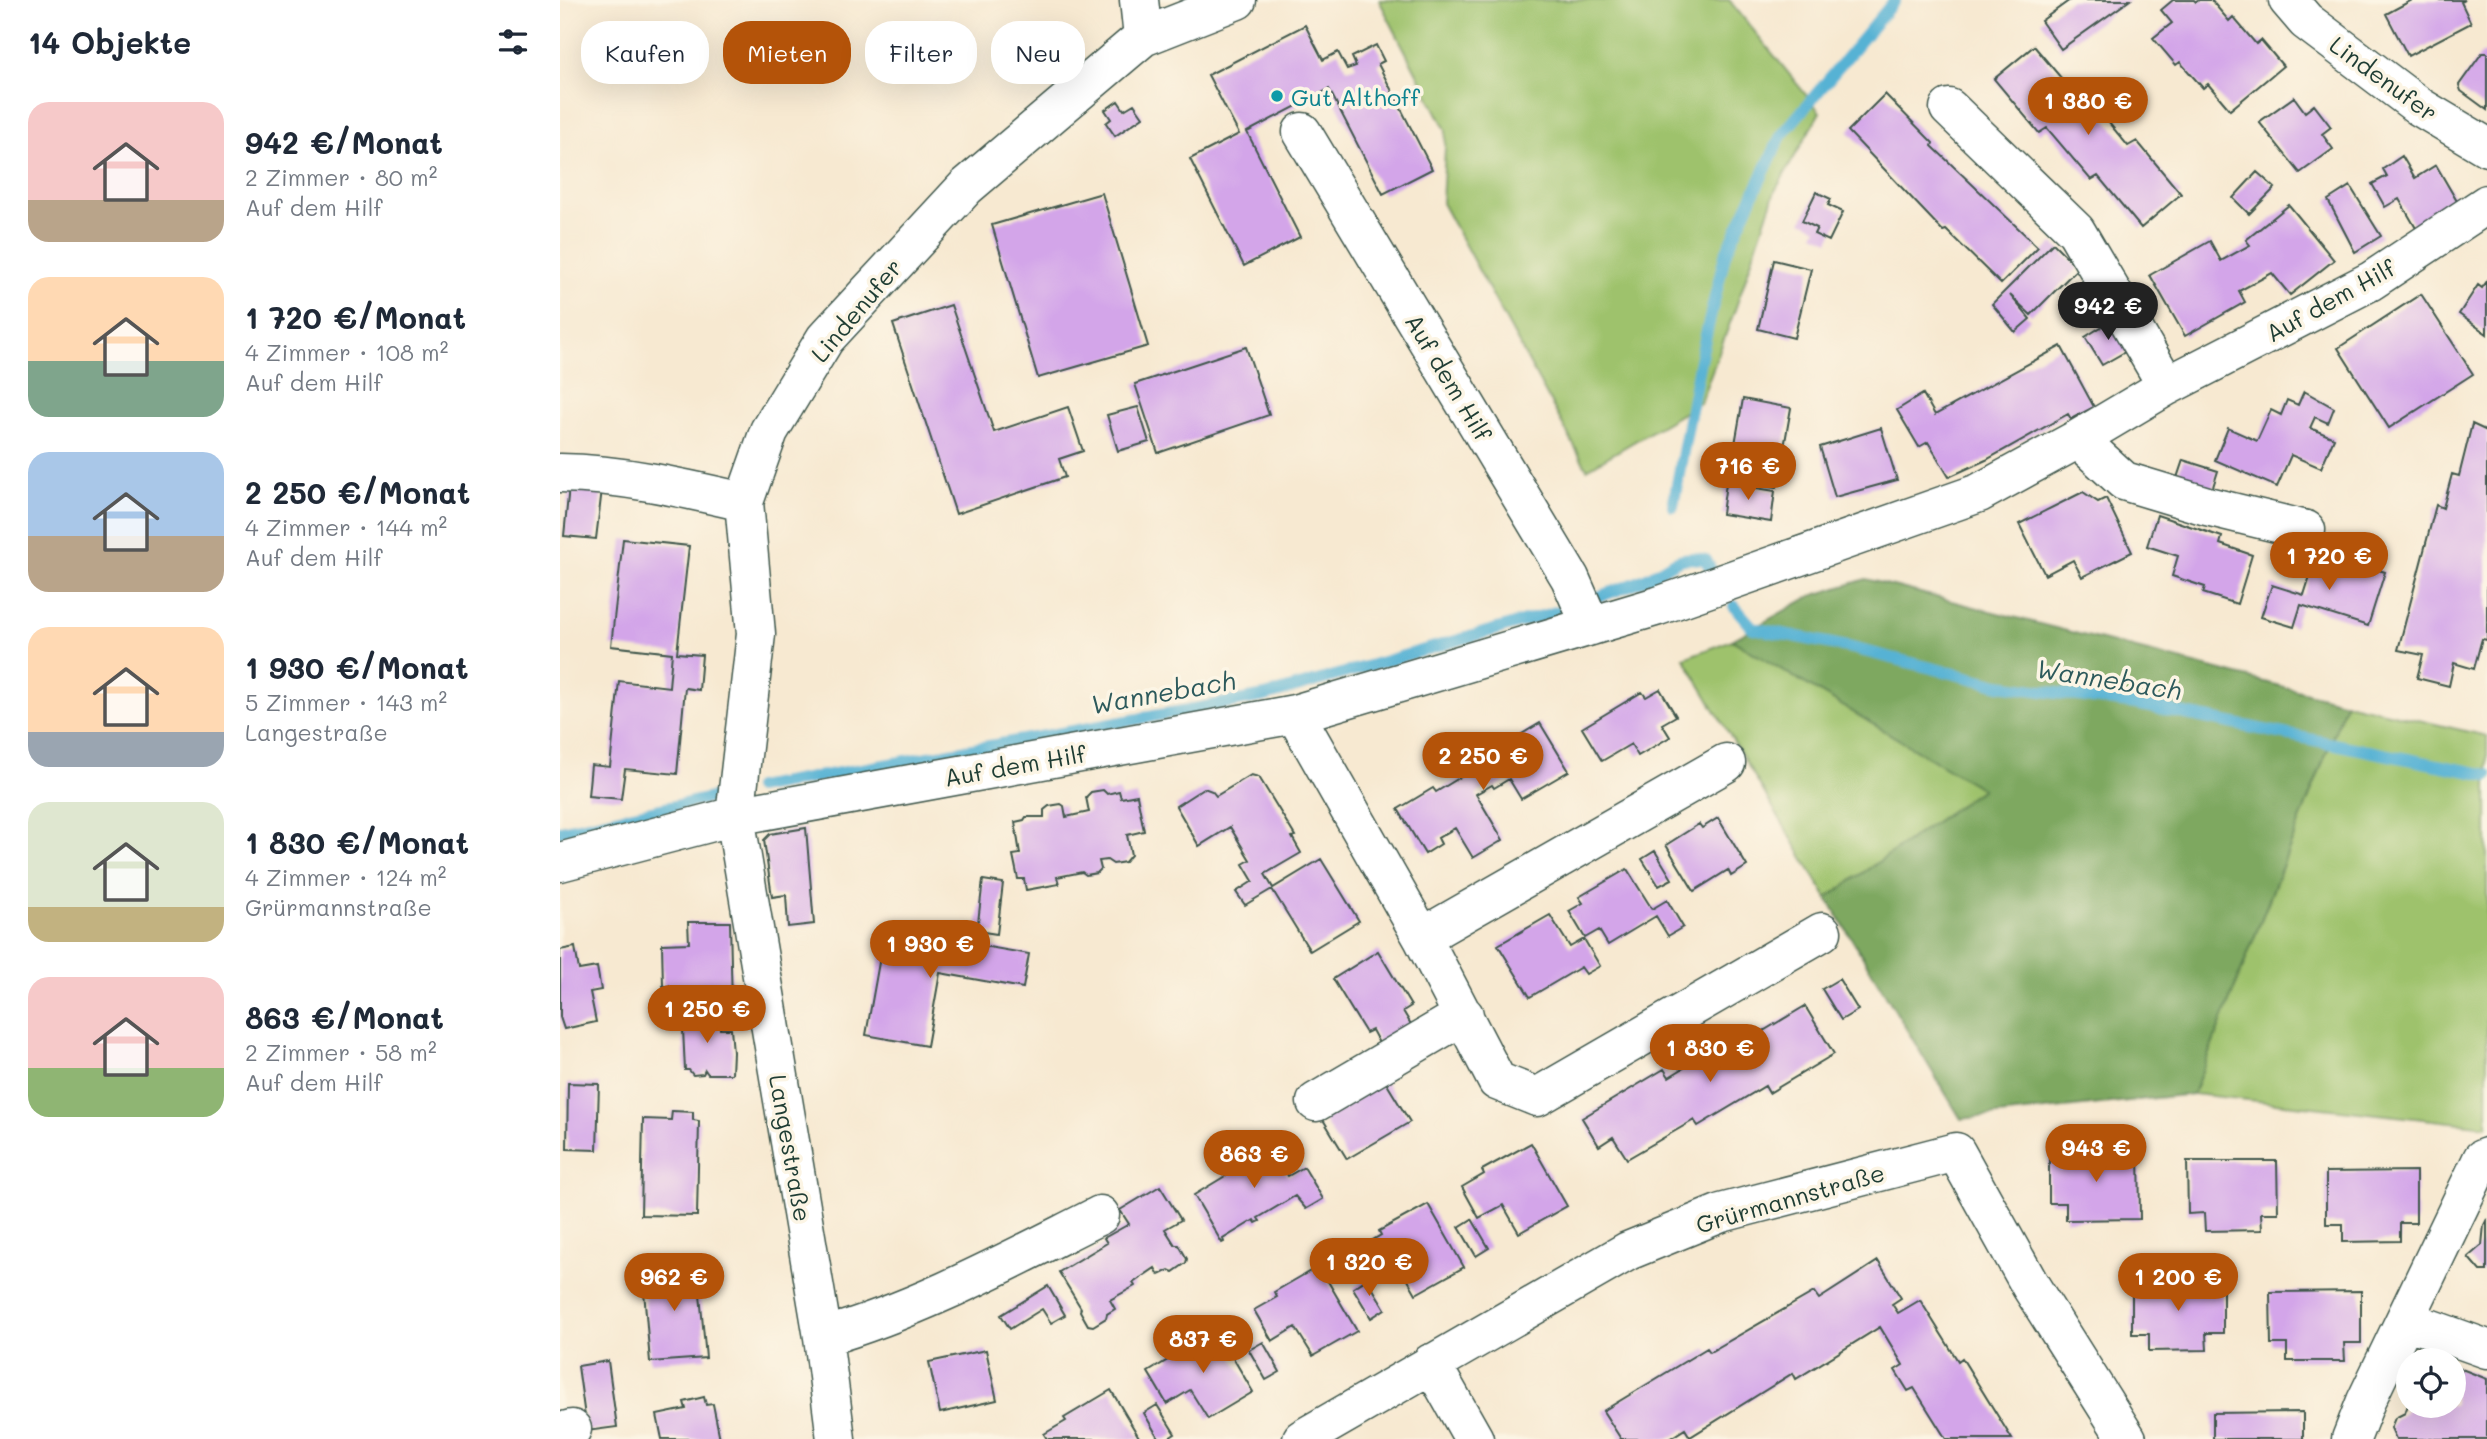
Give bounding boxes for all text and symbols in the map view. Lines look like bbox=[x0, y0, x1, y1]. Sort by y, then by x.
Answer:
chip: Kaufen bbox=[581, 21, 709, 84]
chip: Mieten bbox=[723, 21, 851, 84]
chip: Filter bbox=[865, 21, 977, 84]
chip: Neu bbox=[991, 21, 1085, 84]
text: 14 Objekte bbox=[28, 22, 191, 62]
icon: filters bbox=[494, 23, 532, 61]
street label: Lindenufer bbox=[2324, 28, 2444, 128]
pin: 1 380 € bbox=[2023, 78, 2153, 137]
place label: Gut Althoff bbox=[1291, 81, 1420, 112]
text: 1 380 € bbox=[2044, 85, 2132, 115]
marker: Gut Althoff bbox=[1269, 88, 1285, 104]
text: 942 €/Monat bbox=[245, 122, 443, 162]
icon: home bbox=[84, 130, 168, 214]
text: 2 Zimmer · 80 m² bbox=[245, 162, 437, 192]
text: Auf dem Hilf bbox=[245, 192, 382, 222]
street label: Auf dem Hilf bbox=[2260, 251, 2401, 348]
street label: Lindenufer bbox=[804, 252, 908, 368]
pin: 942 € bbox=[2059, 282, 2157, 342]
text: 942 € bbox=[2074, 290, 2142, 320]
text: 1 720 €/Monat bbox=[245, 297, 466, 337]
icon: home bbox=[84, 305, 168, 389]
street label: Auf dem Hilf bbox=[1399, 308, 1500, 447]
text: 4 Zimmer · 108 m² bbox=[245, 337, 448, 367]
text: Auf dem Hilf bbox=[245, 367, 382, 397]
pin: 716 € bbox=[1699, 442, 1797, 502]
text: 716 € bbox=[1716, 450, 1780, 480]
text: 2 250 €/Monat bbox=[245, 472, 470, 512]
icon: home bbox=[84, 480, 168, 564]
text: 4 Zimmer · 144 m² bbox=[245, 512, 447, 542]
pin: 1 720 € bbox=[2264, 532, 2394, 592]
text: 1 720 € bbox=[2286, 540, 2372, 570]
text: Auf dem Hilf bbox=[245, 542, 382, 572]
text: 1 930 €/Monat bbox=[245, 647, 469, 687]
water label: Wannebach bbox=[2034, 651, 2184, 707]
icon: home bbox=[84, 655, 168, 739]
water label: Wannebach bbox=[1088, 663, 1238, 721]
text: 5 Zimmer · 143 m² bbox=[245, 687, 447, 717]
text: Langestraße bbox=[245, 717, 388, 747]
pin: 2 250 € bbox=[1418, 732, 1548, 792]
street label: Auf dem Hilf bbox=[942, 737, 1089, 793]
text: 2 250 € bbox=[1438, 740, 1528, 770]
text: 1 830 €/Monat bbox=[245, 822, 469, 862]
icon: home bbox=[84, 830, 168, 914]
text: 4 Zimmer · 124 m² bbox=[245, 862, 447, 892]
text: Grürmannstraße bbox=[245, 892, 432, 922]
pin: 1 930 € bbox=[865, 920, 995, 980]
text: 1 930 € bbox=[886, 928, 974, 958]
pin: 1 250 € bbox=[642, 986, 772, 1045]
text: 1 250 € bbox=[664, 993, 750, 1023]
text: 863 €/Monat bbox=[245, 997, 444, 1037]
icon: home bbox=[84, 1005, 168, 1089]
pin: 1 830 € bbox=[1645, 1024, 1775, 1084]
text: 1 830 € bbox=[1666, 1032, 1754, 1062]
text: 2 Zimmer · 58 m² bbox=[245, 1037, 437, 1067]
text: Auf dem Hilf bbox=[245, 1067, 382, 1097]
street label: Langestraße bbox=[763, 1072, 819, 1224]
pin: 943 € bbox=[2047, 1124, 2145, 1184]
pin: 863 € bbox=[1205, 1130, 1303, 1190]
text: 943 € bbox=[2061, 1132, 2131, 1162]
text: 863 € bbox=[1220, 1138, 1288, 1168]
street label: Grürmannstraße bbox=[1692, 1156, 1888, 1240]
pin: 1 320 € bbox=[1304, 1238, 1434, 1298]
text: 1 320 € bbox=[1326, 1246, 1412, 1276]
pin: 962 € bbox=[625, 1254, 723, 1313]
pin: 1 200 € bbox=[2113, 1254, 2243, 1313]
text: 962 € bbox=[640, 1261, 708, 1291]
text: 1 200 € bbox=[2134, 1261, 2222, 1291]
pin: 837 € bbox=[1154, 1316, 1252, 1375]
text: 837 € bbox=[1169, 1323, 1237, 1353]
map controls bbox=[2396, 1348, 2466, 1418]
button: locate bbox=[2396, 1348, 2466, 1418]

